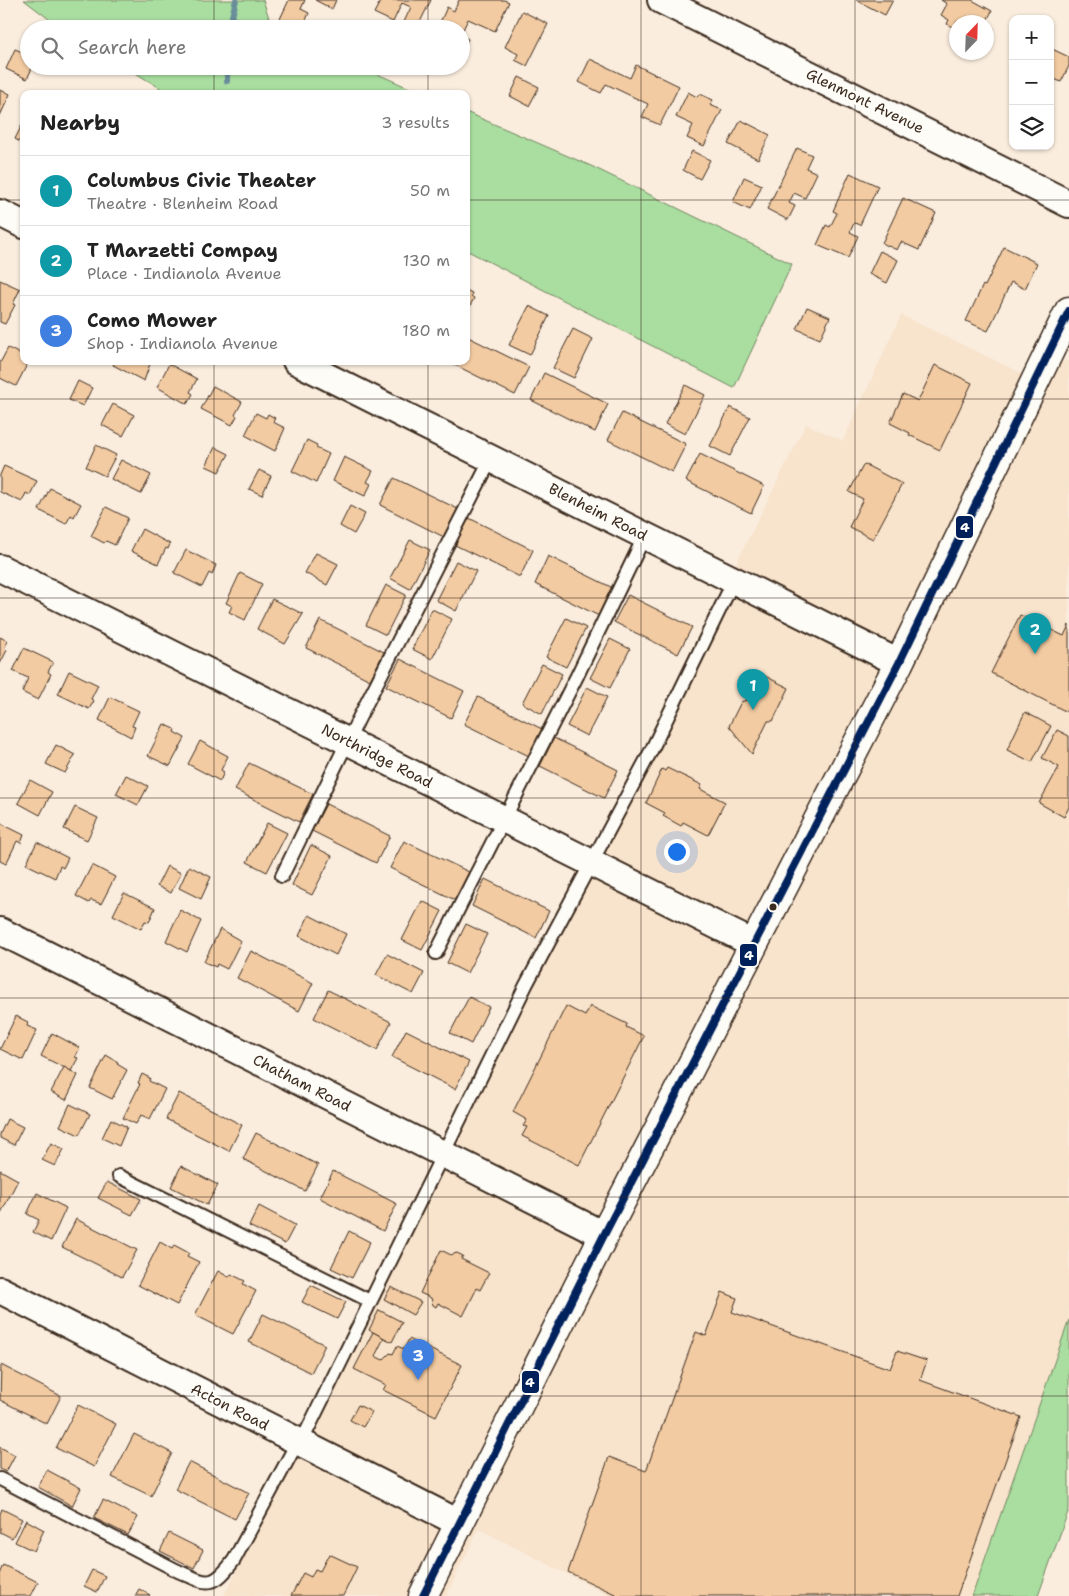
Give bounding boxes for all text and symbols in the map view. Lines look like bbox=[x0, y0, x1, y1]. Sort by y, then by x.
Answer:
north arrow bbox=[949, 15, 994, 60]
map controls bbox=[1009, 15, 1054, 150]
button: + bbox=[1009, 15, 1054, 60]
search box bbox=[20, 20, 470, 75]
icon: search bbox=[38, 34, 66, 62]
text: Search here bbox=[78, 35, 187, 60]
button: − bbox=[1009, 60, 1054, 105]
street label: Glenmont Avenue bbox=[803, 64, 927, 138]
button: layers bbox=[1009, 105, 1054, 150]
text: Nearby bbox=[40, 109, 120, 137]
text: 3 results bbox=[381, 112, 450, 133]
text: Columbus Civic Theater bbox=[87, 168, 316, 193]
text: 1 bbox=[52, 180, 60, 201]
text: 50 m bbox=[410, 180, 450, 201]
text: Theatre · Blenheim Road bbox=[87, 193, 278, 214]
text: T Marzetti Compay bbox=[87, 238, 278, 263]
text: 2 bbox=[50, 250, 62, 271]
text: 130 m bbox=[403, 250, 450, 271]
text: Place · Indianola Avenue bbox=[87, 263, 282, 284]
text: Como Mower bbox=[87, 308, 217, 333]
text: 3 bbox=[50, 320, 62, 341]
text: 180 m bbox=[402, 320, 450, 341]
text: Shop · Indianola Avenue bbox=[87, 333, 278, 354]
street label: Blenheim Road bbox=[545, 479, 651, 546]
line badge: 4 bbox=[955, 515, 974, 539]
text: 4 bbox=[960, 518, 970, 536]
pin: 2 bbox=[1019, 613, 1051, 654]
pin: 1 bbox=[737, 669, 769, 710]
street label: Northridge Road bbox=[318, 719, 437, 793]
your location bbox=[664, 839, 690, 865]
unlabelled marker bbox=[768, 902, 778, 912]
line badge: 4 bbox=[739, 943, 758, 967]
text: 4 bbox=[744, 946, 754, 964]
street label: Chatham Road bbox=[249, 1050, 355, 1117]
pin: 3 bbox=[402, 1339, 434, 1380]
line badge: 4 bbox=[521, 1370, 540, 1394]
text: 4 bbox=[525, 1373, 535, 1391]
street label: Acton Road bbox=[188, 1379, 273, 1435]

